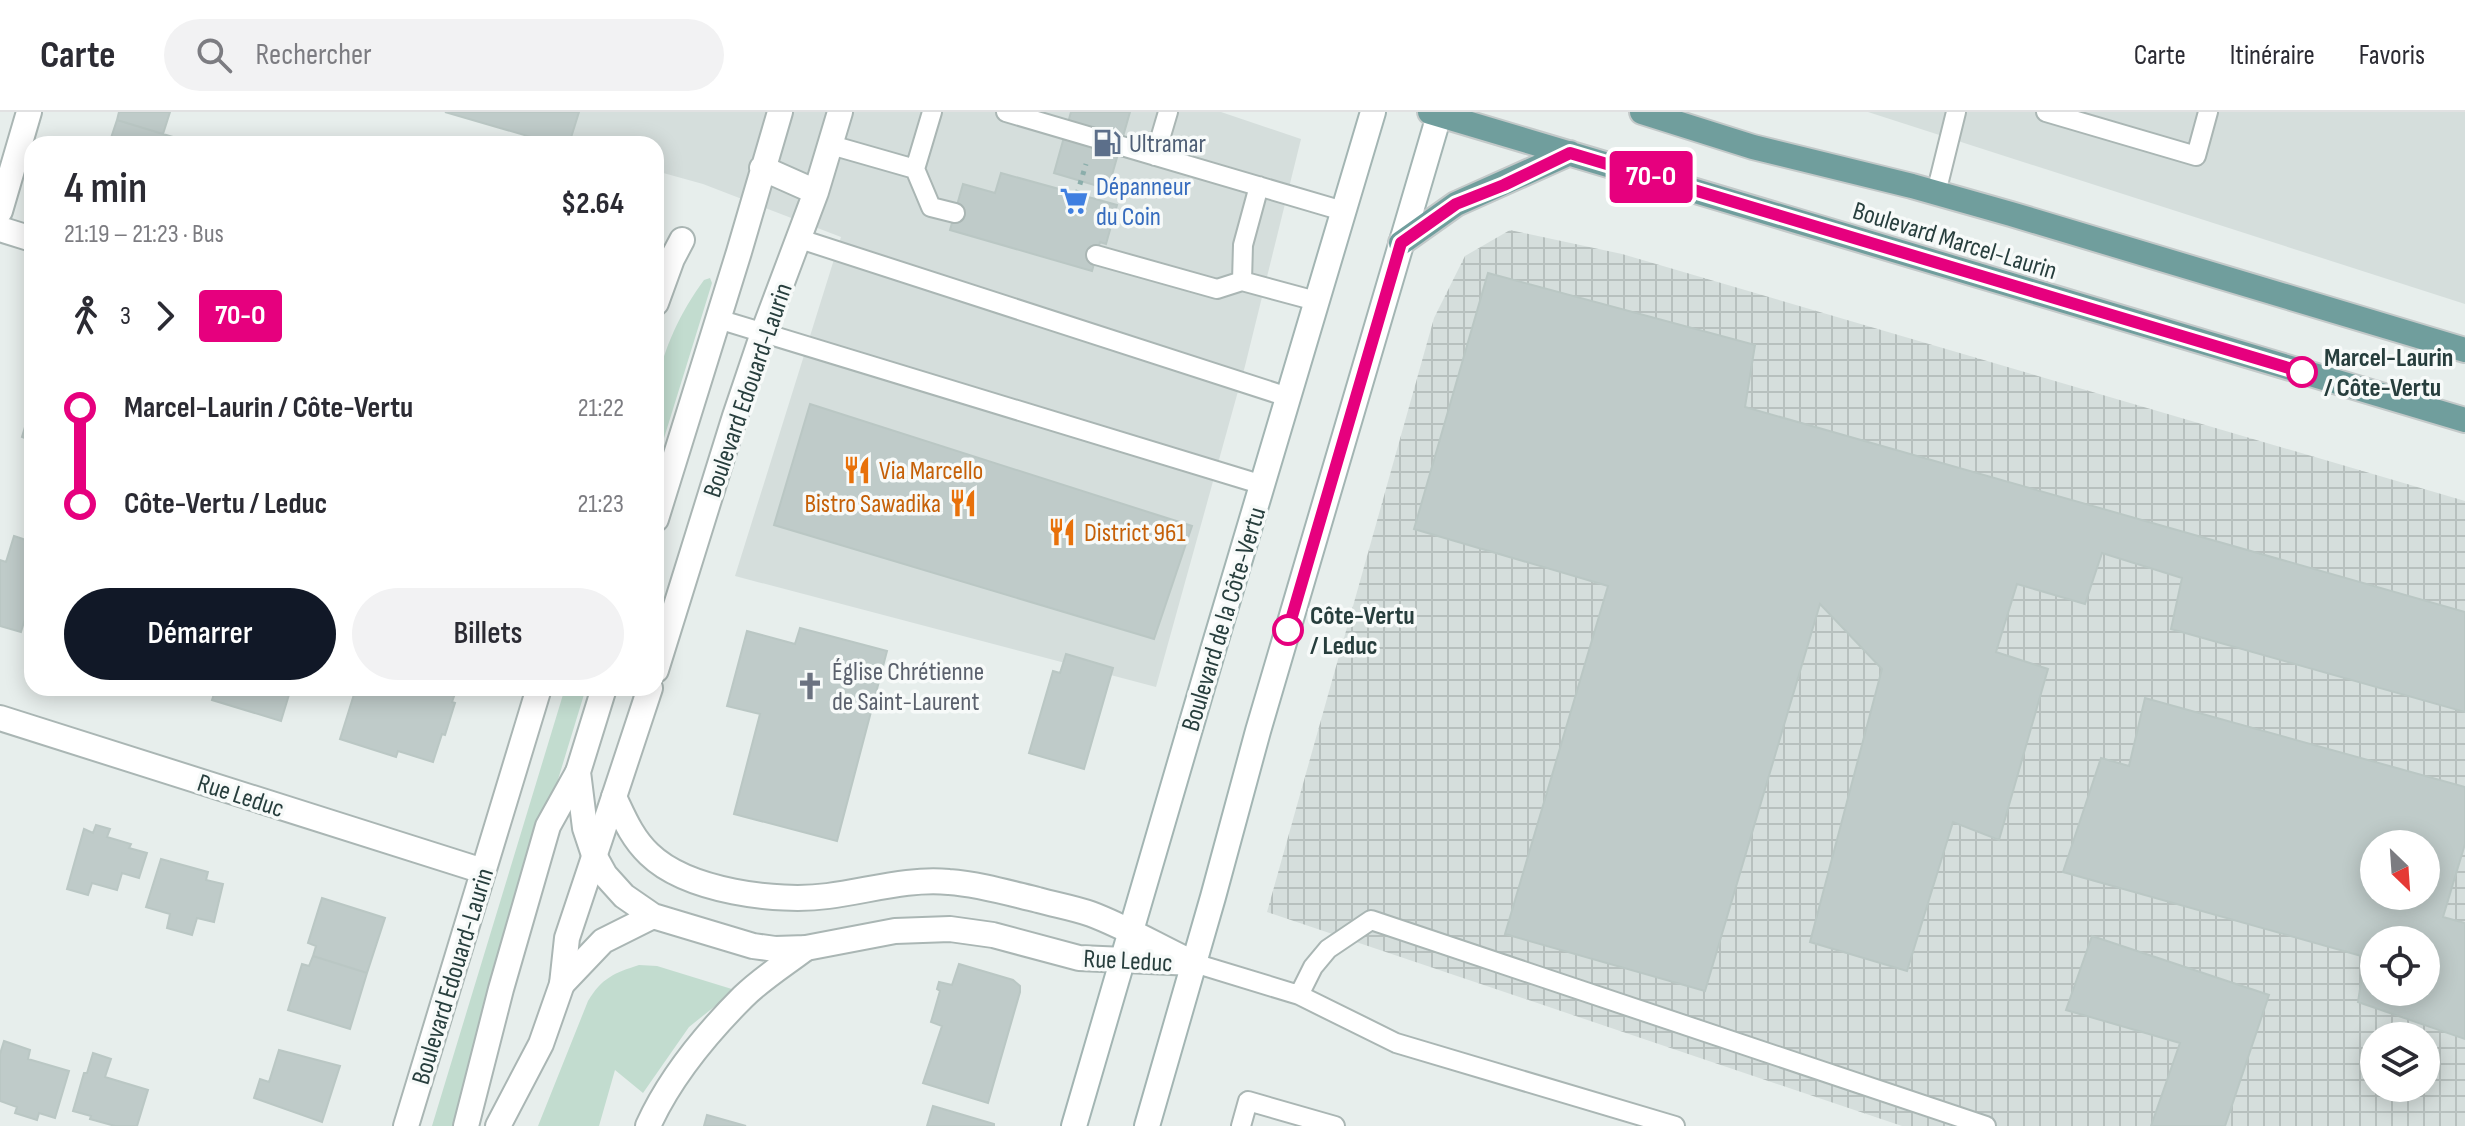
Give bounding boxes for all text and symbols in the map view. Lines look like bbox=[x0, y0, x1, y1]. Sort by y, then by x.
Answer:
search box bbox=[164, 19, 724, 91]
text: Carte bbox=[40, 33, 116, 78]
icon: search bbox=[192, 33, 236, 77]
text: Rechercher bbox=[256, 37, 372, 73]
text: Carte bbox=[2134, 39, 2186, 72]
text: Itinéraire bbox=[2230, 39, 2315, 72]
text: Favoris bbox=[2359, 39, 2425, 72]
fuel station icon: Ultramar bbox=[1092, 128, 1122, 158]
place label: Ultramar bbox=[1129, 129, 1206, 160]
line badge: 70-O bbox=[1595, 151, 1707, 203]
text: 70-O bbox=[1626, 160, 1676, 193]
text: 4 min bbox=[64, 162, 147, 215]
place label: Dépanneur du Coin bbox=[1096, 172, 1192, 233]
text: $2.64 bbox=[561, 186, 624, 222]
supermarket icon: Dépanneur du Coin bbox=[1059, 186, 1089, 216]
street label: Boulevard Marcel-Laurin bbox=[1849, 196, 2060, 287]
text: 21:19 – 21:23 · Bus bbox=[64, 219, 224, 250]
street label: Boulevard Edouard-Laurin bbox=[697, 279, 800, 502]
icon: walk bbox=[64, 294, 108, 338]
icon: forward bbox=[143, 294, 187, 338]
text: 70-O bbox=[215, 299, 266, 332]
text: 3 bbox=[120, 301, 131, 332]
place label: Marcel-Laurin / Côte-Vertu bbox=[2324, 343, 2453, 404]
marker: Marcel-Laurin / Côte-Vertu bbox=[2287, 357, 2317, 387]
text: Marcel-Laurin / Côte-Vertu bbox=[124, 390, 413, 426]
text: 21:22 bbox=[578, 393, 624, 424]
restaurant icon: Via Marcello bbox=[842, 455, 872, 485]
place label: Via Marcello bbox=[879, 456, 983, 487]
text: Côte-Vertu / Leduc bbox=[124, 486, 327, 522]
restaurant icon: Bistro Sawadika bbox=[948, 488, 978, 518]
text: 21:23 bbox=[578, 489, 624, 520]
place label: Bistro Sawadika bbox=[804, 489, 941, 520]
street label: Boulevard de la Côte-Vertu bbox=[1176, 504, 1273, 735]
restaurant icon: District 961 bbox=[1047, 517, 1077, 547]
place label: District 961 bbox=[1084, 518, 1186, 549]
button: Démarrer bbox=[64, 588, 336, 680]
button: Billets bbox=[352, 588, 624, 680]
place label: Côte-Vertu / Leduc bbox=[1310, 601, 1415, 662]
marker: Côte-Vertu / Leduc bbox=[1273, 615, 1303, 645]
place label: Église Chrétienne de Saint-Laurent bbox=[832, 657, 984, 718]
church icon: Église Chrétienne de Saint-Laurent bbox=[795, 671, 825, 701]
street label: Rue Leduc bbox=[193, 768, 288, 825]
north arrow bbox=[2360, 830, 2440, 910]
map controls bbox=[2360, 830, 2440, 1102]
street label: Boulevard Edouard-Laurin bbox=[406, 865, 501, 1088]
button: locate bbox=[2360, 926, 2440, 1006]
street label: Rue Leduc bbox=[1082, 944, 1173, 979]
button: layers bbox=[2360, 1022, 2440, 1102]

